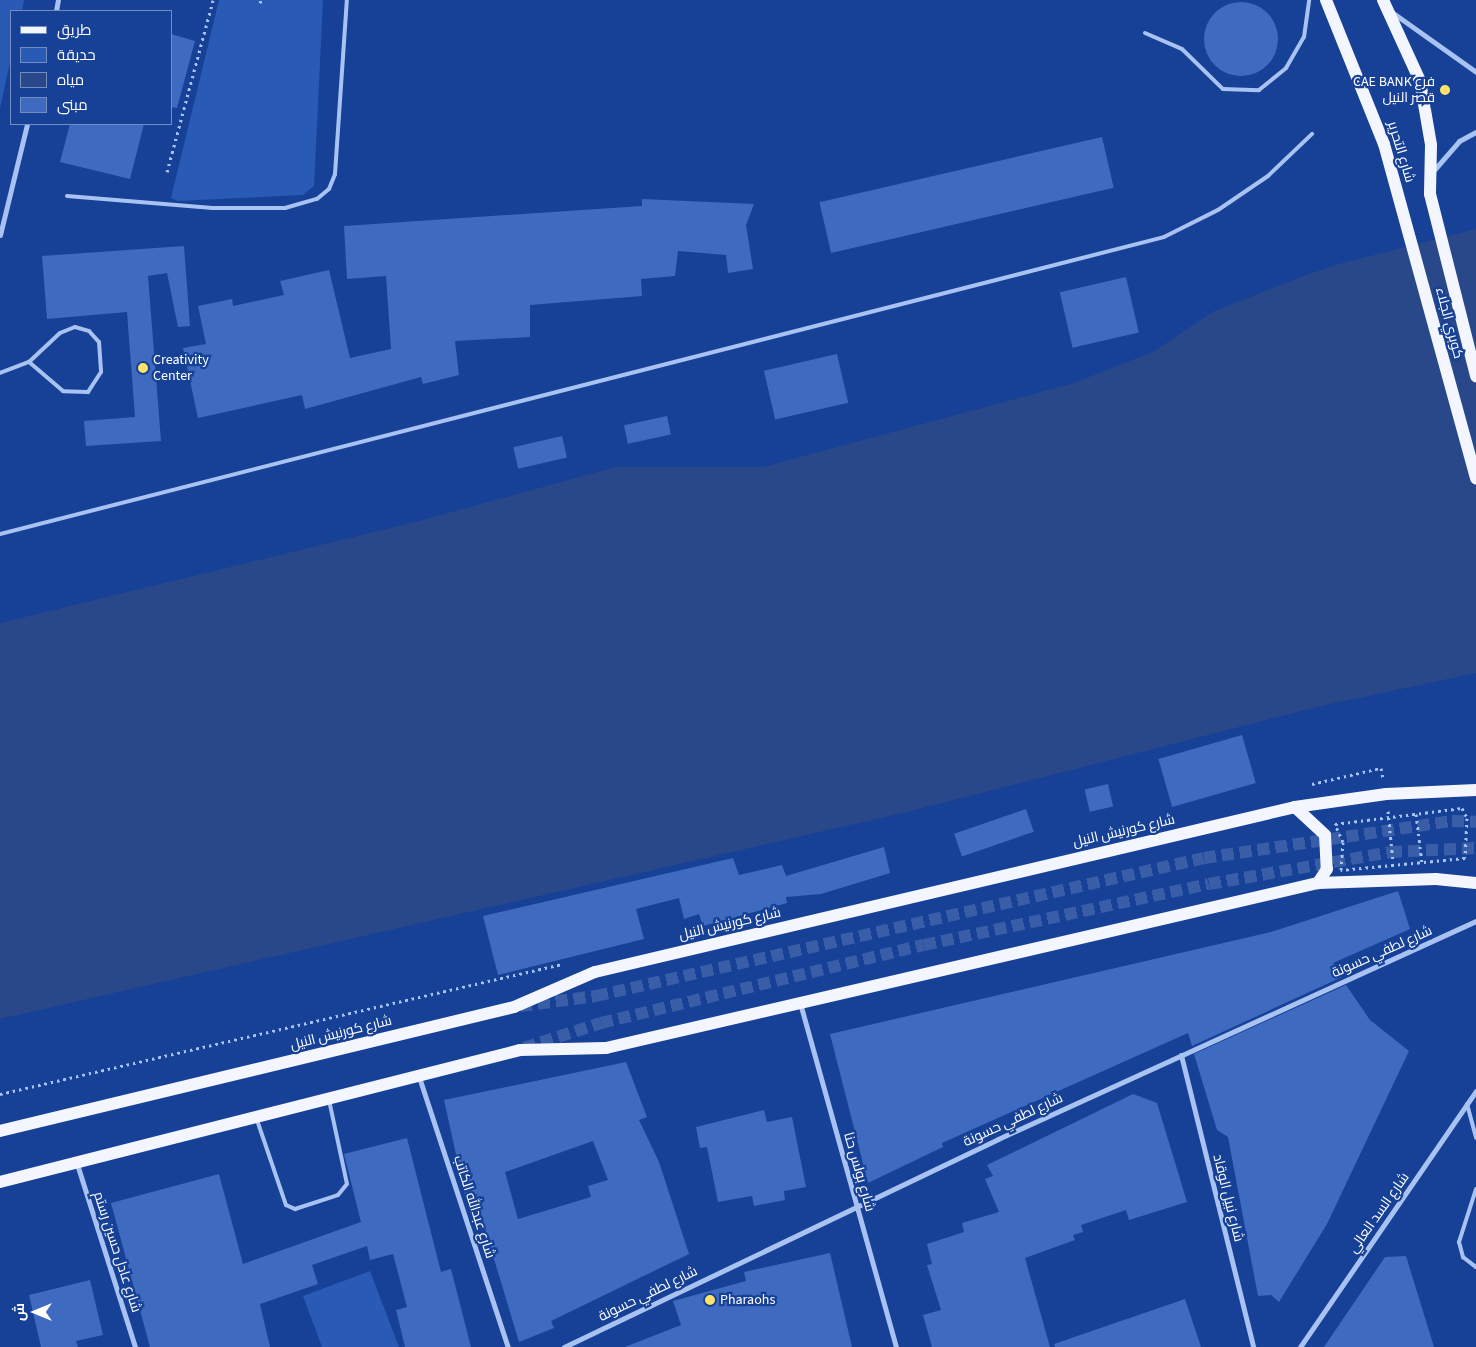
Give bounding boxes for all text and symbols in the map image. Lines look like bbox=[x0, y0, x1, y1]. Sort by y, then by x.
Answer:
legend bbox=[10, 10, 172, 125]
text: طريق bbox=[57, 20, 91, 41]
text: حديقة bbox=[57, 45, 96, 66]
text: مياه bbox=[57, 70, 84, 91]
place label: CAE BANK فرع قصر النيل bbox=[1353, 74, 1435, 106]
marker: CAE BANK فرع قصر النيل bbox=[1439, 84, 1451, 96]
text: مبنى bbox=[57, 95, 88, 116]
street label: شارع التحرير bbox=[1384, 119, 1418, 185]
street label: كوبري الجلاء bbox=[1431, 285, 1467, 361]
place label: Creativity Center bbox=[153, 352, 209, 384]
marker: Creativity Center bbox=[137, 362, 149, 374]
street label: شارع كورنيش النيل bbox=[1071, 811, 1177, 851]
street label: شارع كورنيش النيل bbox=[677, 904, 783, 944]
street label: شارع لطفي حسونة bbox=[1329, 922, 1435, 982]
street label: شارع كورنيش النيل bbox=[288, 1012, 394, 1054]
street label: شارع لطفي حسونة bbox=[960, 1090, 1066, 1150]
street label: شارع بولس حنا bbox=[840, 1130, 878, 1214]
street label: شارع عبدالله الكاتب bbox=[449, 1153, 499, 1261]
street label: شارع نبيل الوقاد bbox=[1209, 1153, 1247, 1243]
street label: شارع السد العالي bbox=[1345, 1169, 1413, 1257]
street label: شارع عادل حسين رستم bbox=[89, 1189, 145, 1315]
street label: شارع لطفي حسونة bbox=[596, 1263, 700, 1325]
north arrow bbox=[10, 1287, 60, 1337]
place label: Pharaohs bbox=[720, 1292, 775, 1308]
marker: Pharaohs bbox=[704, 1294, 716, 1306]
text: ش bbox=[10, 1303, 30, 1321]

